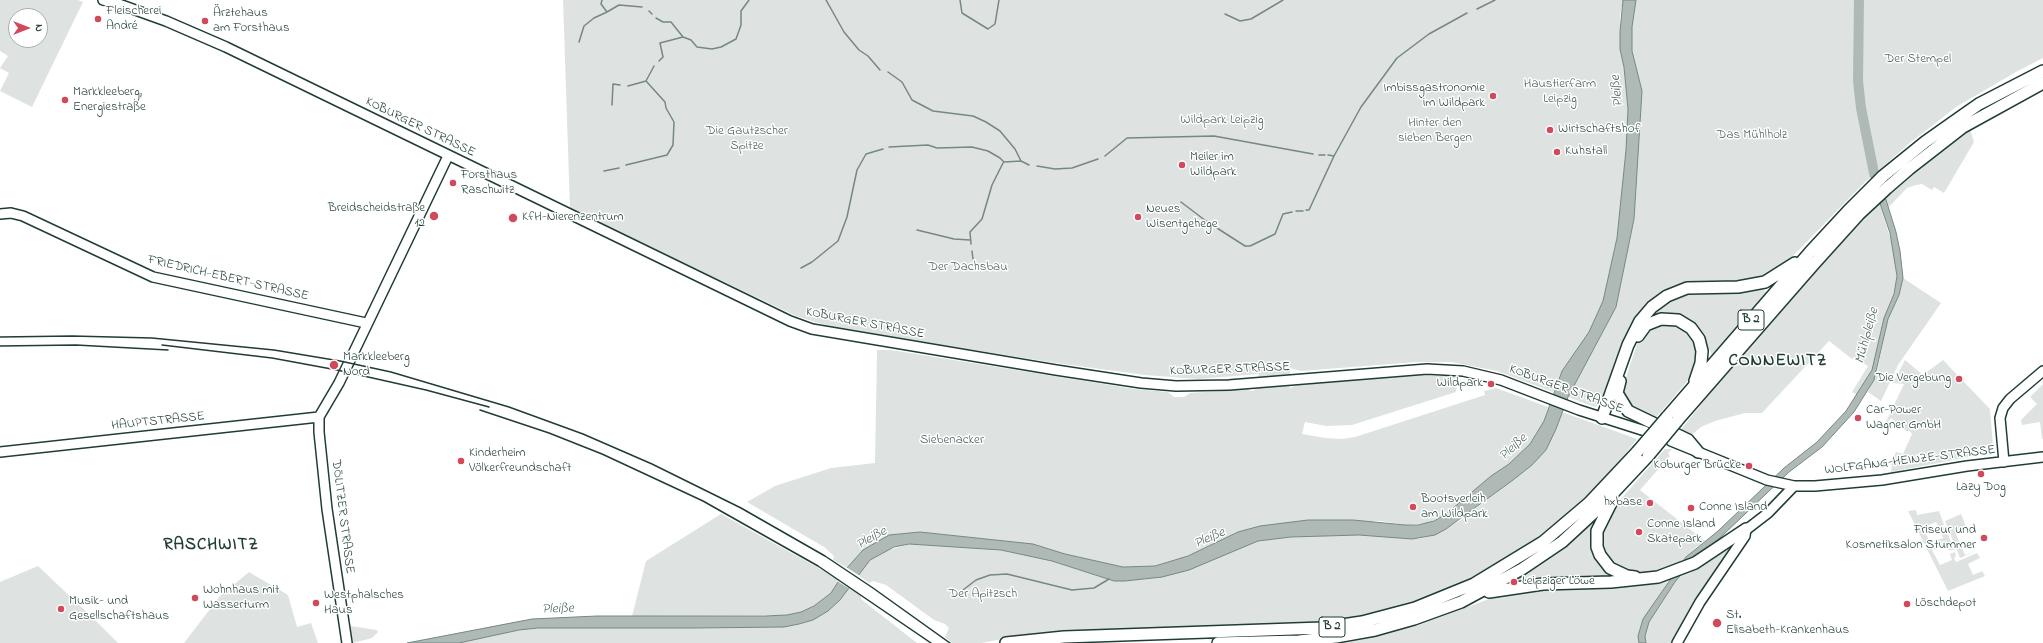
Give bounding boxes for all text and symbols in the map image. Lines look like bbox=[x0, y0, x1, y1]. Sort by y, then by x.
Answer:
place label: Fleischerei André bbox=[106, 4, 161, 35]
place label: Ärztehaus am Forsthaus bbox=[213, 6, 290, 37]
north arrow bbox=[8, 8, 48, 48]
marker: Fleischerei André bbox=[93, 14, 103, 24]
marker: Ärztehaus am Forsthaus bbox=[200, 16, 210, 26]
text: N bbox=[31, 24, 47, 32]
park label: Der Stempel bbox=[1885, 52, 1951, 68]
water label: Pleiße bbox=[1608, 74, 1628, 108]
park label: Haustierfarm Leipzig bbox=[1524, 77, 1596, 108]
place label: Imbissgastronomie im Wildpark bbox=[1383, 81, 1485, 112]
place label: Markkleeberg, Energiestraße bbox=[73, 85, 146, 116]
marker: Imbissgastronomie im Wildpark bbox=[1488, 91, 1498, 101]
marker: Markkleeberg, Energiestraße bbox=[60, 95, 70, 105]
street label: KOBURGER STRASSE bbox=[363, 95, 477, 161]
park label: Wildpark Leipzig bbox=[1180, 113, 1264, 129]
park label: Hinter den sieben Bergen bbox=[1398, 116, 1472, 147]
place label: Wirtschaftshof bbox=[1558, 122, 1641, 138]
park label: Die Gautzscher Spitze bbox=[706, 124, 788, 155]
marker: Wirtschaftshof bbox=[1545, 125, 1555, 135]
park label: Das Mühlholz bbox=[1717, 128, 1787, 144]
place label: Kuhstall bbox=[1565, 144, 1607, 160]
marker: Kuhstall bbox=[1552, 147, 1562, 157]
place label: Meiler im Wildpark bbox=[1190, 150, 1236, 181]
marker: Meiler im Wildpark bbox=[1177, 160, 1187, 170]
place label: Forsthaus Raschwitz bbox=[461, 168, 517, 199]
marker: Forsthaus Raschwitz bbox=[448, 178, 458, 188]
place label: Breidscheidstraße 12 bbox=[328, 201, 425, 232]
place label: Neues Wisentgehege bbox=[1146, 202, 1218, 233]
marker: Breidscheidstraße 12 bbox=[428, 210, 440, 222]
place label: KfH-Nierenzentrum bbox=[522, 210, 624, 226]
marker: KfH-Nierenzentrum bbox=[507, 212, 519, 224]
marker: Neues Wisentgehege bbox=[1133, 212, 1143, 222]
street label: FRIEDRICH-EBERT-STRASSE bbox=[146, 253, 310, 305]
park label: Der Dachsbau bbox=[928, 260, 1008, 276]
street label: KOBURGER STRASSE bbox=[804, 305, 926, 343]
water label: Mühlpleiße bbox=[1852, 306, 1884, 366]
road number: B 2 bbox=[1738, 310, 1764, 330]
place label: Markkleeberg Nord bbox=[343, 350, 410, 381]
district label: CONNEWITZ bbox=[1729, 352, 1827, 372]
marker: Markkleeberg Nord bbox=[328, 359, 340, 371]
street label: KOBURGER STRASSE bbox=[1170, 360, 1290, 380]
street label: KOBURGER STRASSE bbox=[1507, 362, 1625, 418]
place label: Die Vergebung bbox=[1876, 371, 1951, 387]
marker: Die Vergebung bbox=[1954, 374, 1964, 384]
place label: Wildpark bbox=[1437, 376, 1483, 392]
marker: Wildpark bbox=[1486, 379, 1496, 389]
place label: Car-Power Wagner GmbH bbox=[1866, 403, 1941, 434]
street label: HAUPTSTRASSE bbox=[111, 409, 205, 435]
marker: Car-Power Wagner GmbH bbox=[1853, 413, 1863, 423]
water label: Pleiße bbox=[1497, 431, 1531, 465]
park label: Siebenacker bbox=[920, 433, 984, 449]
street label: WOLFGANG-HEINZE-STRASSE bbox=[1824, 443, 1996, 479]
place label: Kinderheim Völkerfreundschaft bbox=[469, 446, 571, 477]
marker: Kinderheim Völkerfreundschaft bbox=[456, 456, 466, 466]
place label: Koburger Brücke bbox=[1654, 458, 1741, 474]
street label: DÖLITZER STRASSE bbox=[327, 459, 357, 575]
marker: Koburger Brücke bbox=[1744, 461, 1754, 471]
marker: Lazy Dog bbox=[1976, 469, 1986, 479]
place label: Lazy Dog bbox=[1956, 480, 2006, 496]
place label: Bootsverleih am Wildpark bbox=[1421, 492, 1488, 523]
place label: hxbase bbox=[1604, 495, 1642, 511]
marker: hxbase bbox=[1645, 498, 1655, 508]
place label: Conne Island bbox=[1699, 500, 1767, 516]
marker: Bootsverleih am Wildpark bbox=[1408, 502, 1418, 512]
marker: Conne Island bbox=[1686, 503, 1696, 513]
place label: Conne Island Skatepark bbox=[1647, 517, 1715, 548]
place label: Friseur und Kosmetiksalon Stummer bbox=[1846, 523, 1976, 554]
water label: Pleiße bbox=[854, 524, 890, 554]
water label: Pleiße bbox=[1192, 525, 1228, 553]
marker: Conne Island Skatepark bbox=[1634, 527, 1644, 537]
marker: Friseur und Kosmetiksalon Stummer bbox=[1979, 533, 1989, 543]
district label: RASCHWITZ bbox=[163, 536, 259, 556]
place label: Leipziger Löwe bbox=[1522, 574, 1595, 590]
marker: Leipziger Löwe bbox=[1509, 577, 1519, 587]
place label: Wohnhaus mit Wasserturm bbox=[203, 583, 279, 614]
park label: Der Apitzsch bbox=[949, 587, 1017, 603]
place label: Westphalsches Haus bbox=[324, 588, 404, 619]
marker: Wohnhaus mit Wasserturm bbox=[190, 593, 200, 603]
place label: Musik- und Gesellschaftshaus bbox=[69, 594, 169, 625]
place label: Löschdepot bbox=[1915, 596, 1976, 612]
marker: Westphalsches Haus bbox=[311, 598, 321, 608]
marker: Löschdepot bbox=[1902, 599, 1912, 609]
water label: Pleiße bbox=[542, 601, 574, 619]
marker: Musik- und Gesellschaftshaus bbox=[56, 604, 66, 614]
place label: St. Elisabeth-Krankenhaus bbox=[1726, 608, 1849, 639]
road number: B 2 bbox=[1319, 617, 1345, 637]
marker: St. Elisabeth-Krankenhaus bbox=[1711, 617, 1723, 629]

